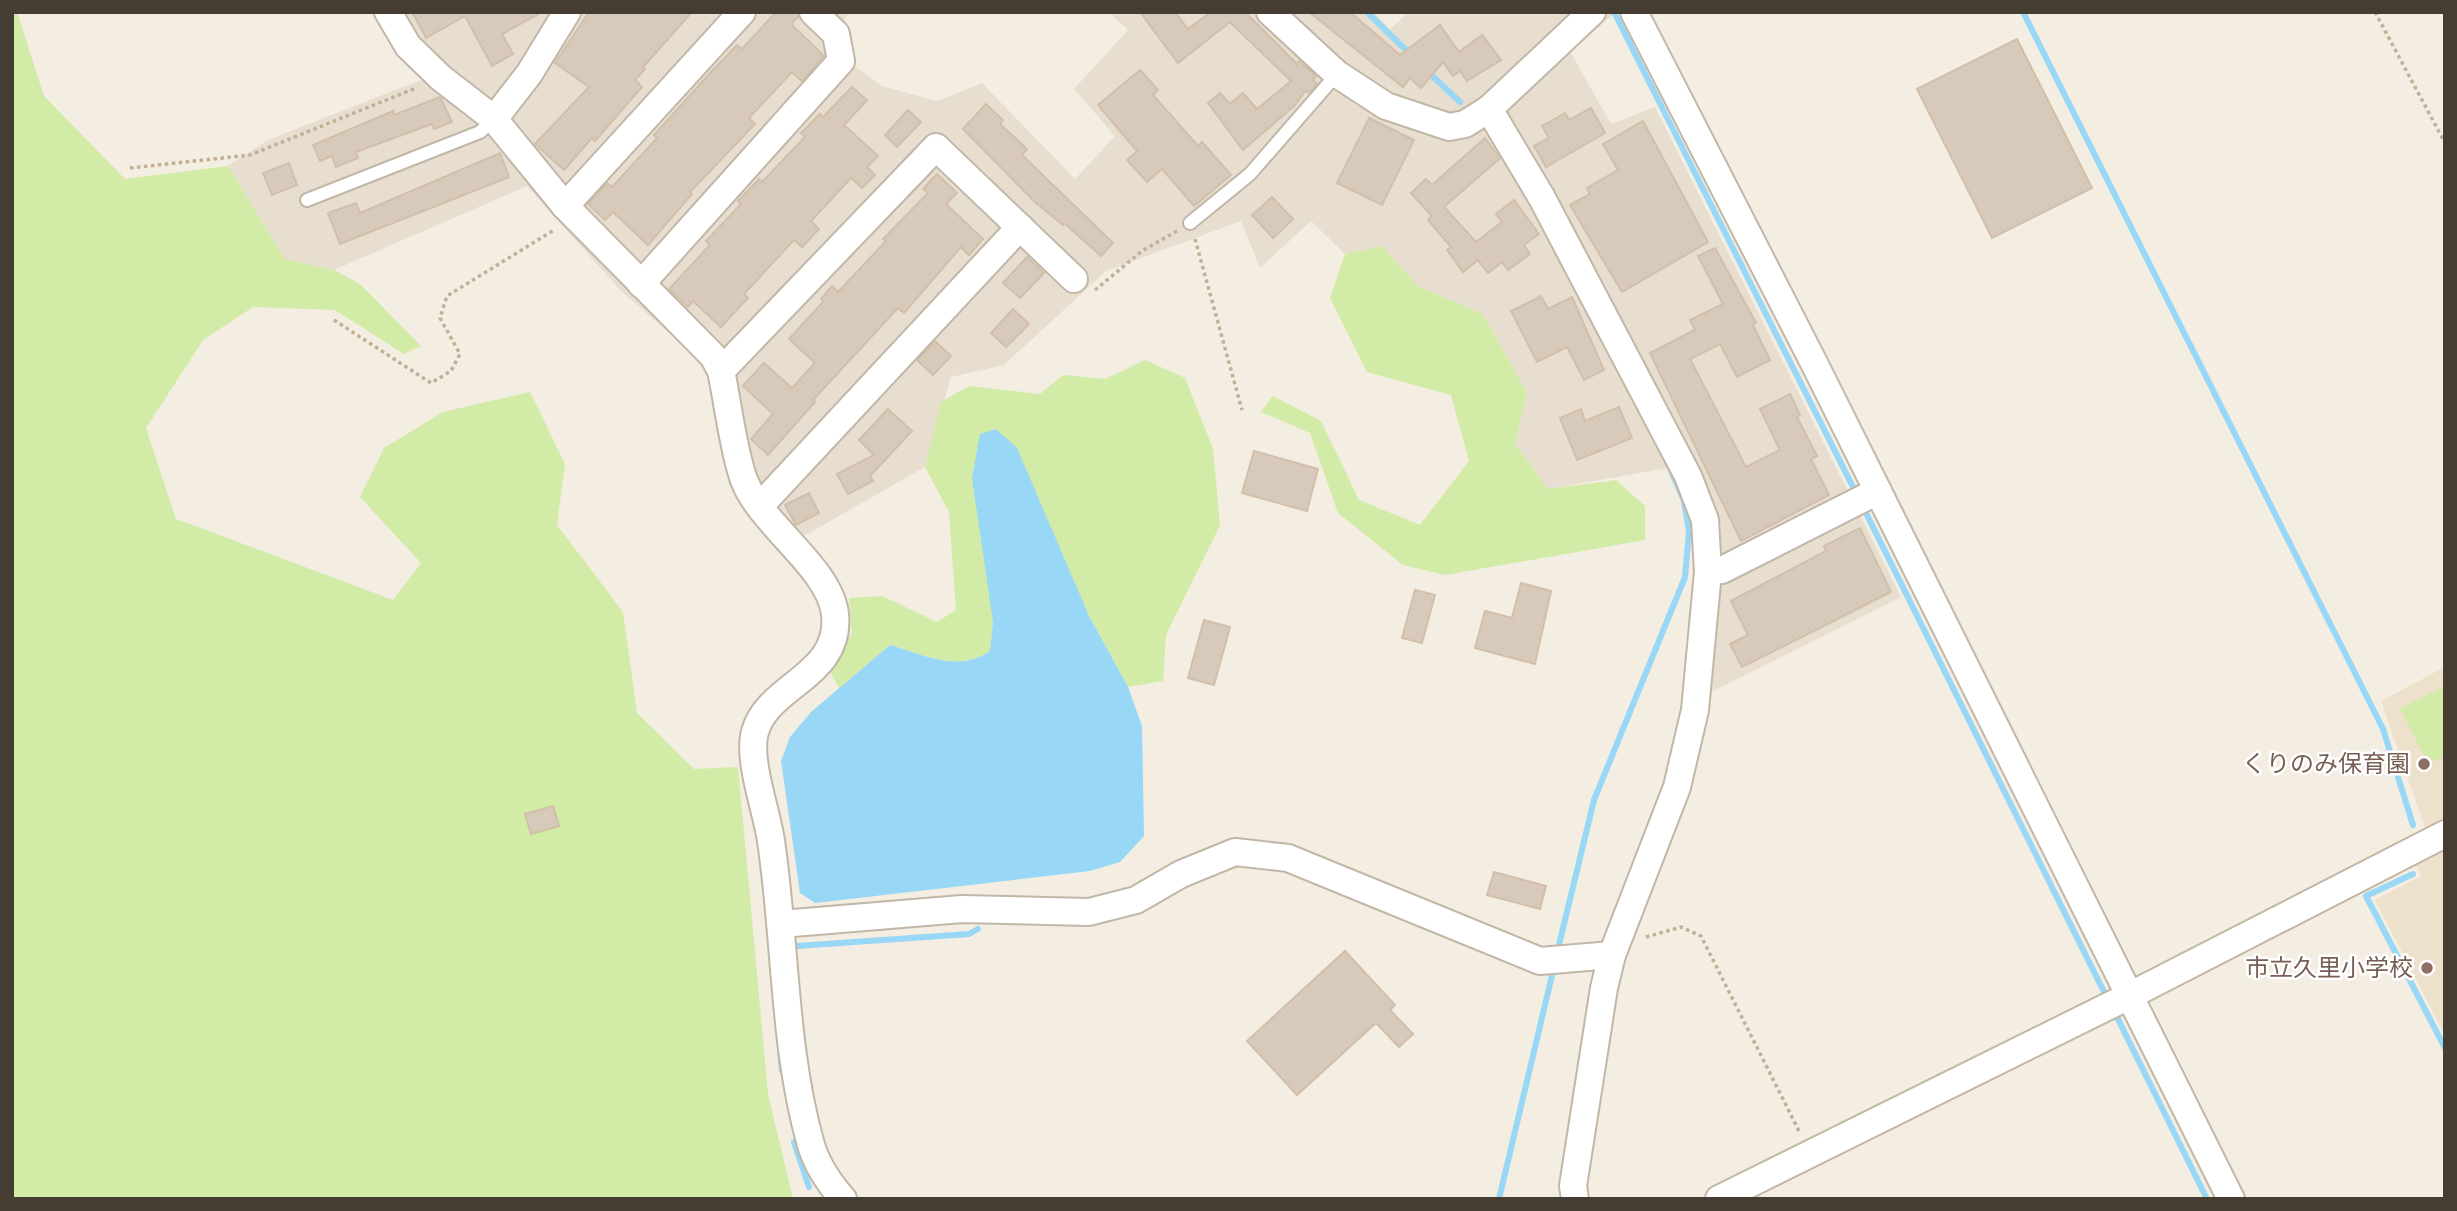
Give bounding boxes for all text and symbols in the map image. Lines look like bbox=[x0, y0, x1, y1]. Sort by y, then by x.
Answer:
place label: くりのみ保育園 bbox=[2242, 748, 2410, 779]
marker: くりのみ保育園 bbox=[2416, 756, 2432, 772]
place label: 市立久里小学校 bbox=[2245, 952, 2413, 983]
marker: 市立久里小学校 bbox=[2419, 960, 2435, 976]

